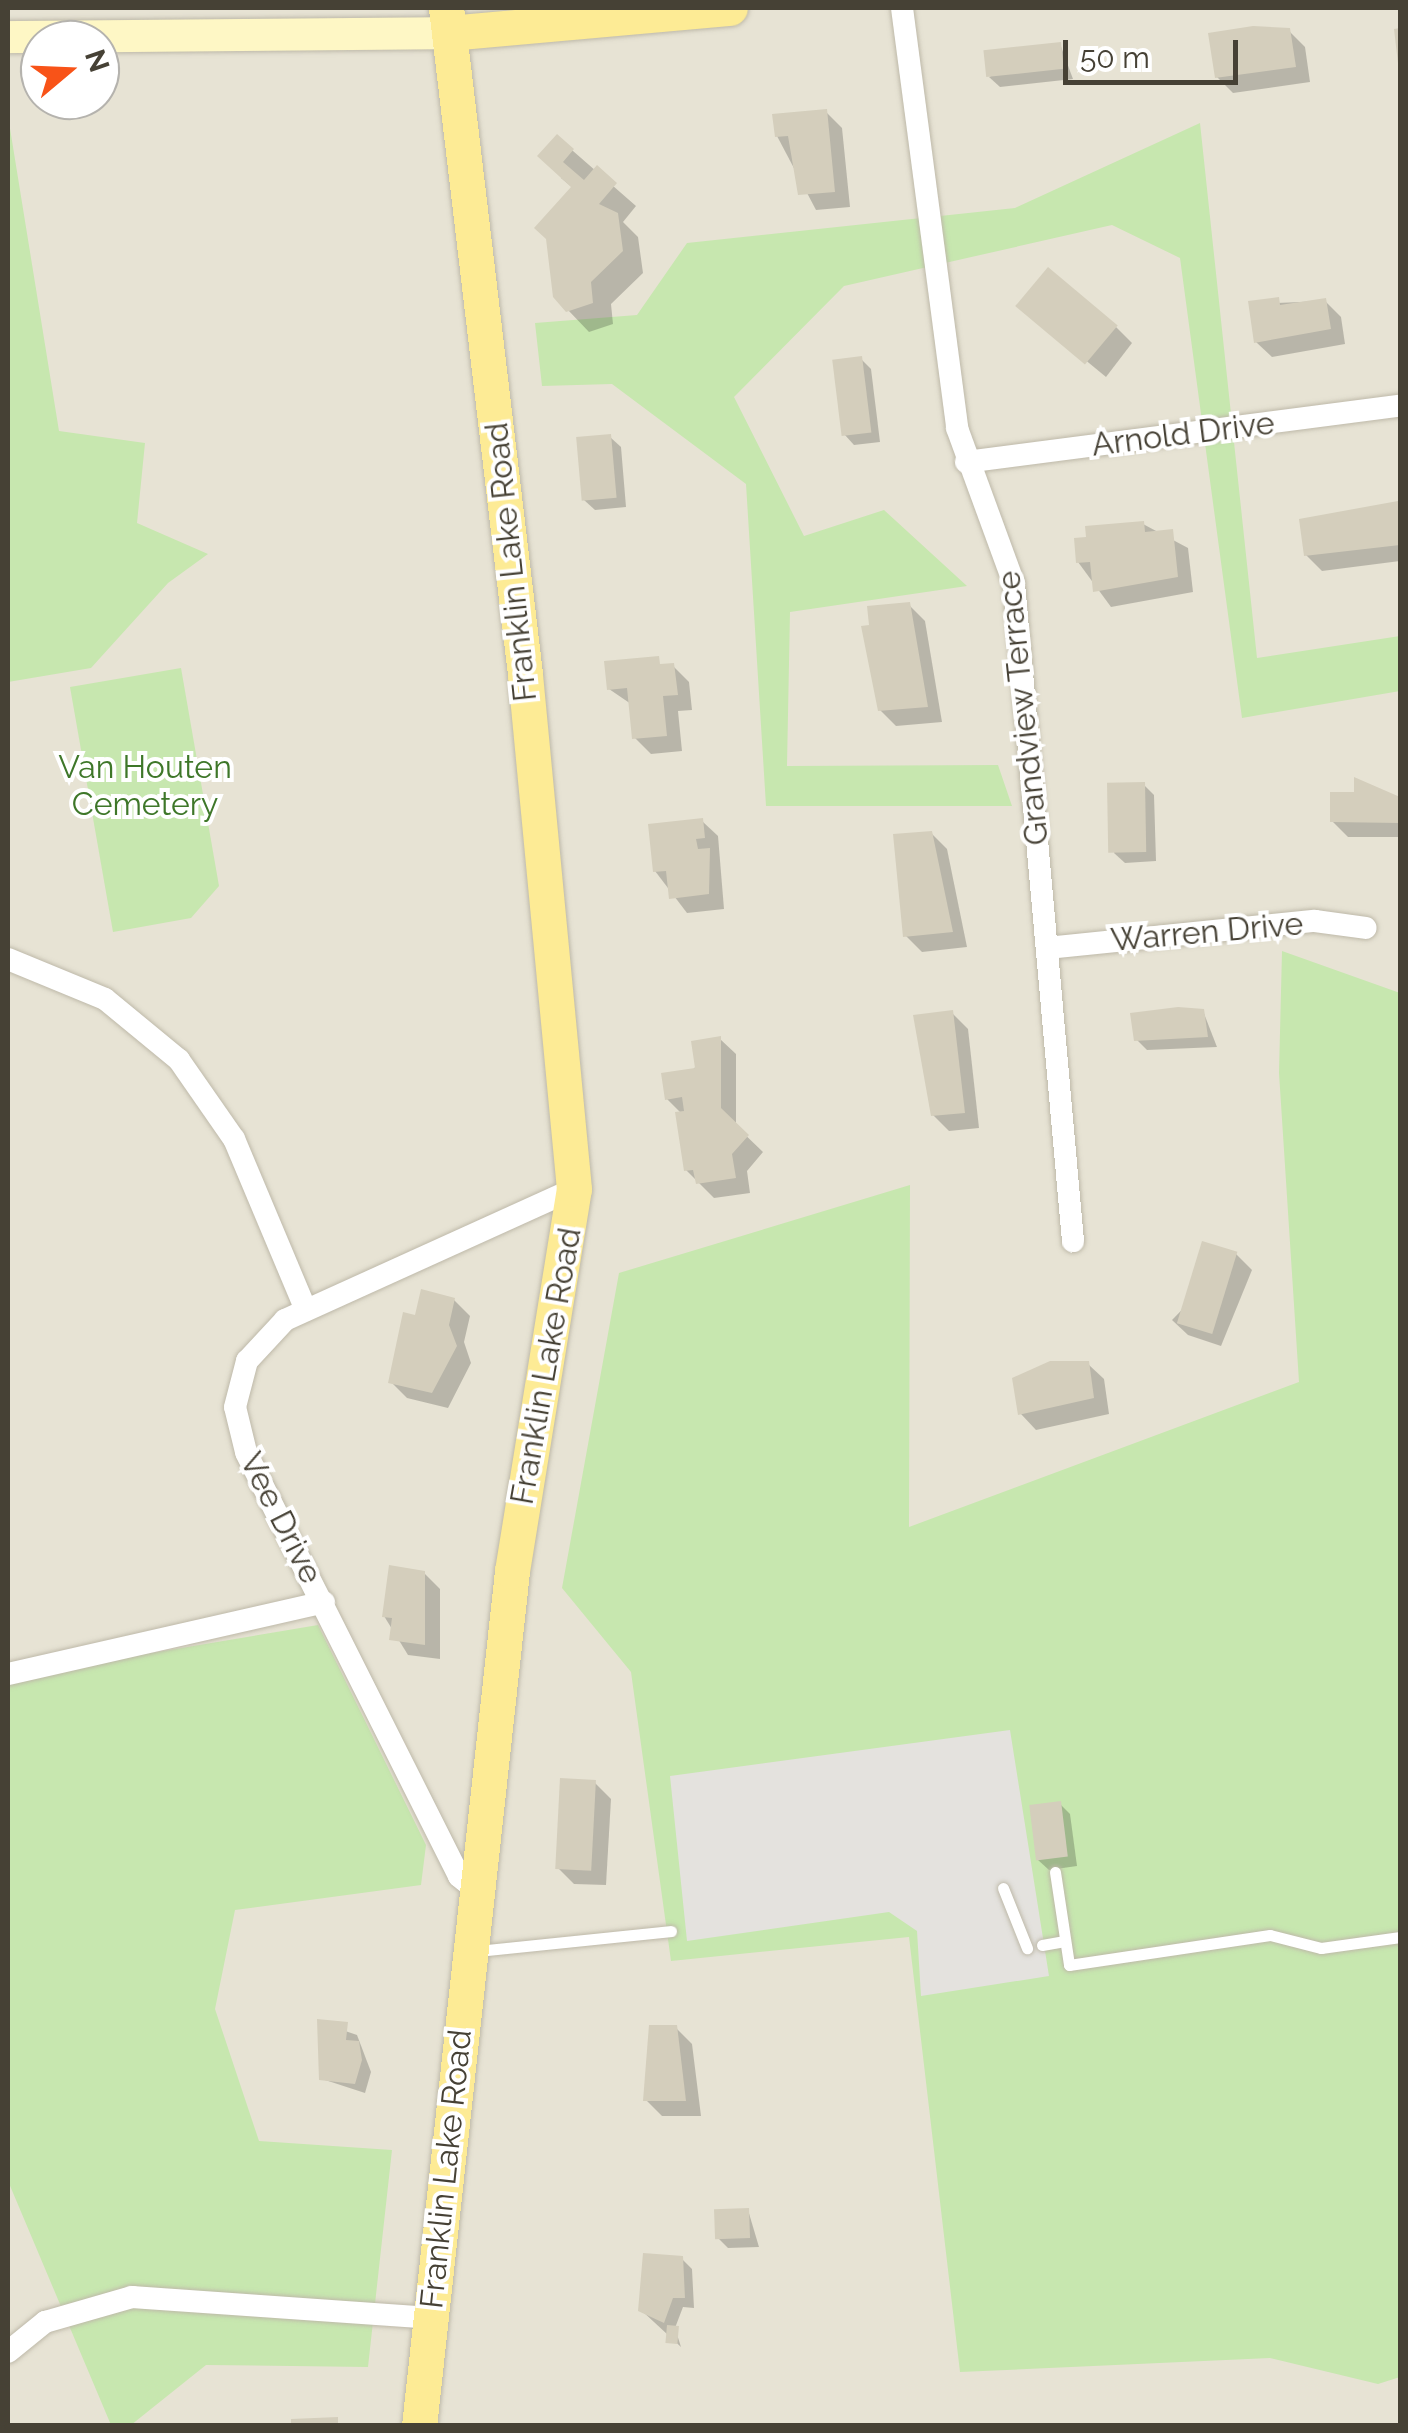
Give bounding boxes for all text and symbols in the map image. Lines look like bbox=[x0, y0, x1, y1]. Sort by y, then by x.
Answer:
north arrow bbox=[20, 20, 120, 120]
scale bar bbox=[1068, 20, 1243, 82]
text: 50 m bbox=[1080, 40, 1150, 75]
text: N bbox=[78, 45, 116, 76]
street label: Arnold Drive bbox=[1090, 404, 1276, 464]
street label: Franklin Lake Road bbox=[477, 421, 545, 703]
street label: Grandview Terrace bbox=[989, 568, 1057, 848]
park label: Van Houten Cemetery bbox=[58, 749, 232, 824]
street label: Warren Drive bbox=[1109, 904, 1305, 960]
street label: Franklin Lake Road bbox=[503, 1225, 589, 1507]
street label: Vee Drive bbox=[232, 1446, 330, 1590]
street label: Franklin Lake Road bbox=[412, 2028, 480, 2310]

